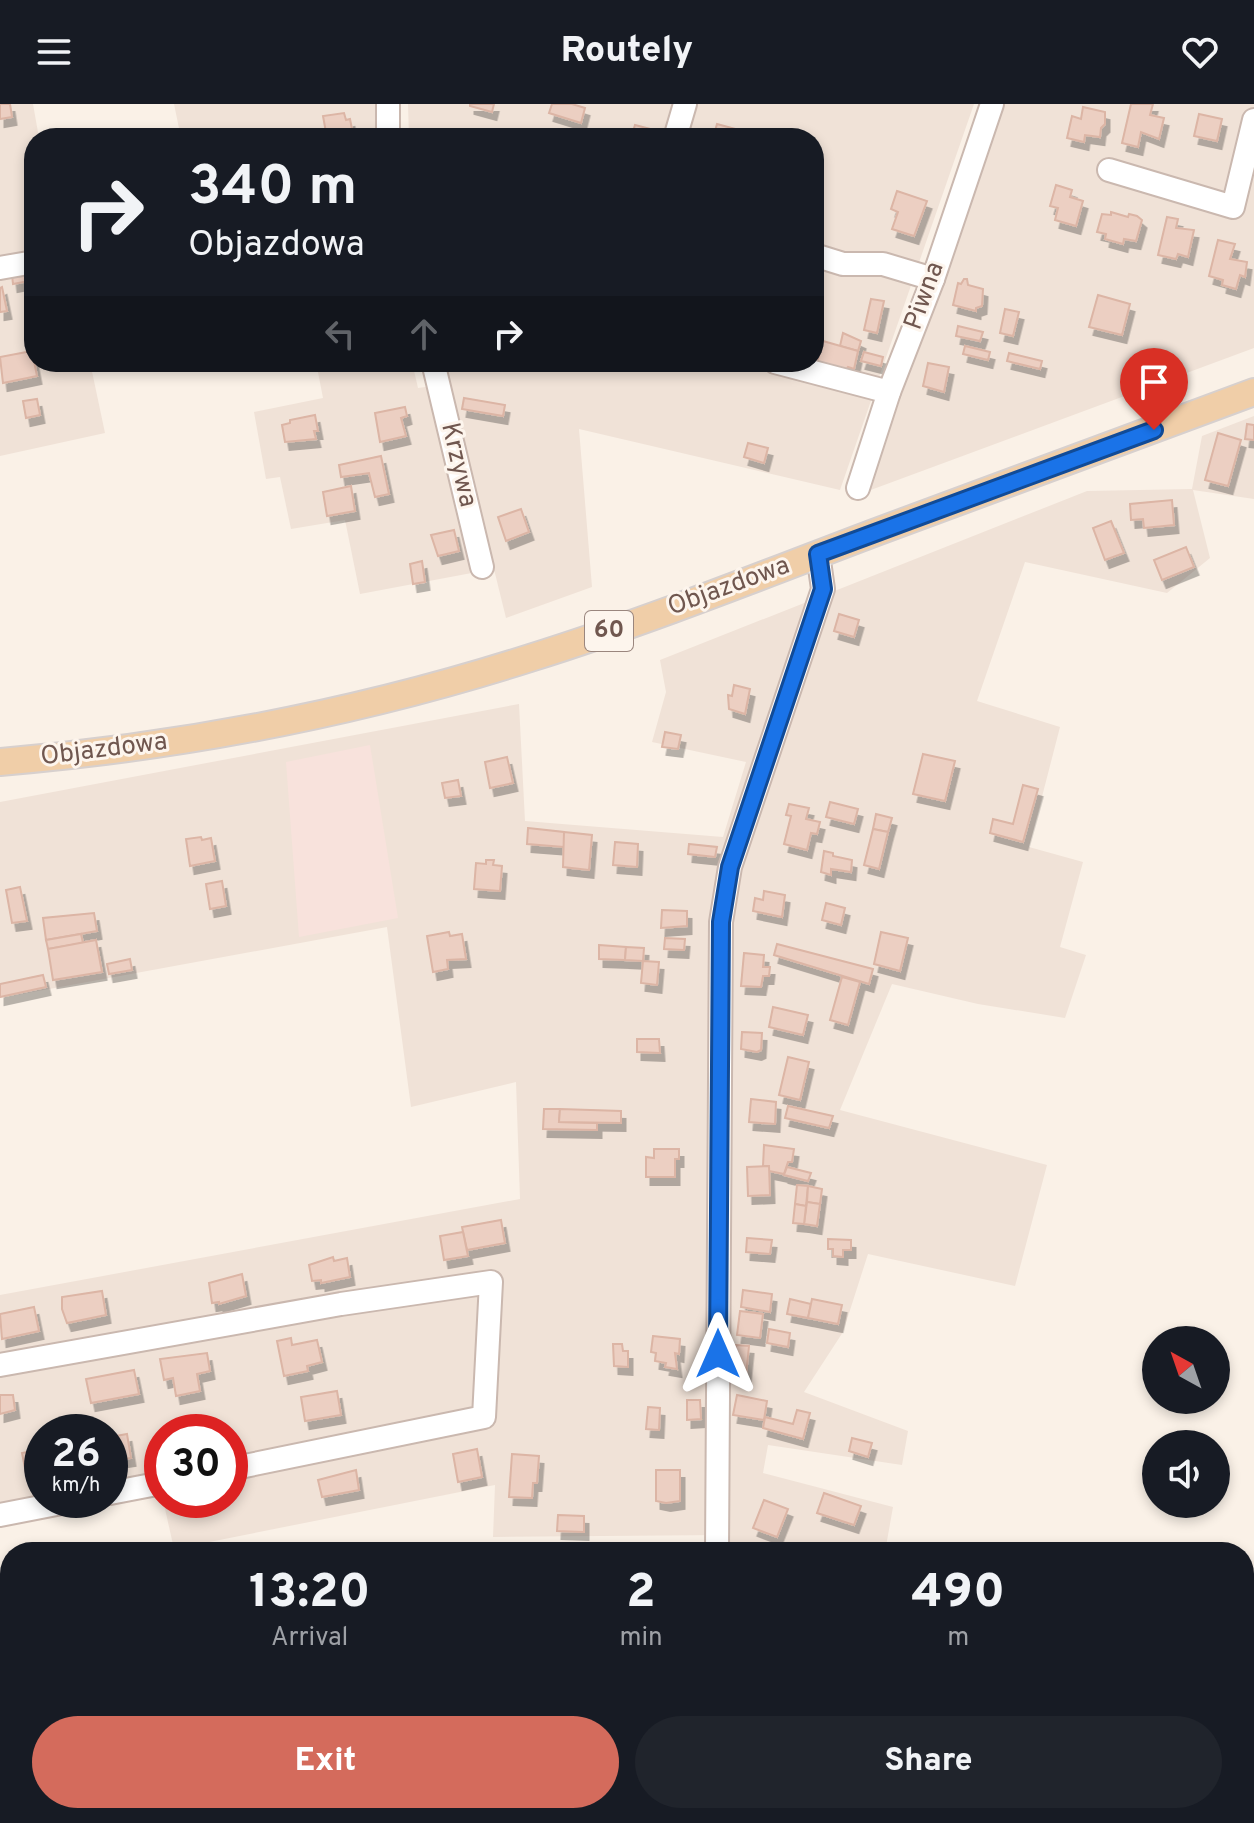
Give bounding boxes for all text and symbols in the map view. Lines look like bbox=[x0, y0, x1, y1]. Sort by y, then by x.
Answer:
text: Routely bbox=[561, 29, 693, 75]
icon: menu bbox=[32, 30, 76, 74]
icon: heart bbox=[1178, 30, 1222, 74]
text: 340 m bbox=[188, 154, 357, 224]
icon: right bbox=[56, 160, 160, 264]
text: Objazdowa bbox=[188, 223, 365, 269]
street label: Piwna bbox=[898, 257, 952, 335]
icon: left bbox=[318, 312, 362, 356]
icon: ahead bbox=[402, 312, 446, 356]
icon: right bbox=[486, 312, 530, 356]
pin bbox=[1120, 348, 1188, 430]
icon: arrive bbox=[1132, 360, 1176, 404]
street label: Krzywa bbox=[432, 420, 484, 510]
street label: Objazdowa bbox=[663, 550, 795, 624]
road number: 60 bbox=[585, 611, 633, 651]
street label: Objazdowa bbox=[39, 726, 169, 774]
position arrow bbox=[676, 1312, 760, 1396]
north arrow bbox=[1142, 1326, 1230, 1414]
map controls bbox=[1142, 1326, 1230, 1518]
speed limit sign: 30 bbox=[144, 1414, 248, 1518]
button: sound bbox=[1142, 1430, 1230, 1518]
text: 26 bbox=[51, 1431, 101, 1481]
text: km/h bbox=[52, 1473, 100, 1499]
text: 13:20 bbox=[249, 1564, 370, 1624]
text: 2 bbox=[626, 1564, 656, 1624]
text: 490 bbox=[912, 1564, 1005, 1624]
text: Arrival bbox=[271, 1622, 348, 1655]
text: min bbox=[619, 1622, 663, 1655]
text: m bbox=[947, 1622, 969, 1655]
button: Exit bbox=[32, 1716, 619, 1808]
button: Share bbox=[635, 1716, 1222, 1808]

